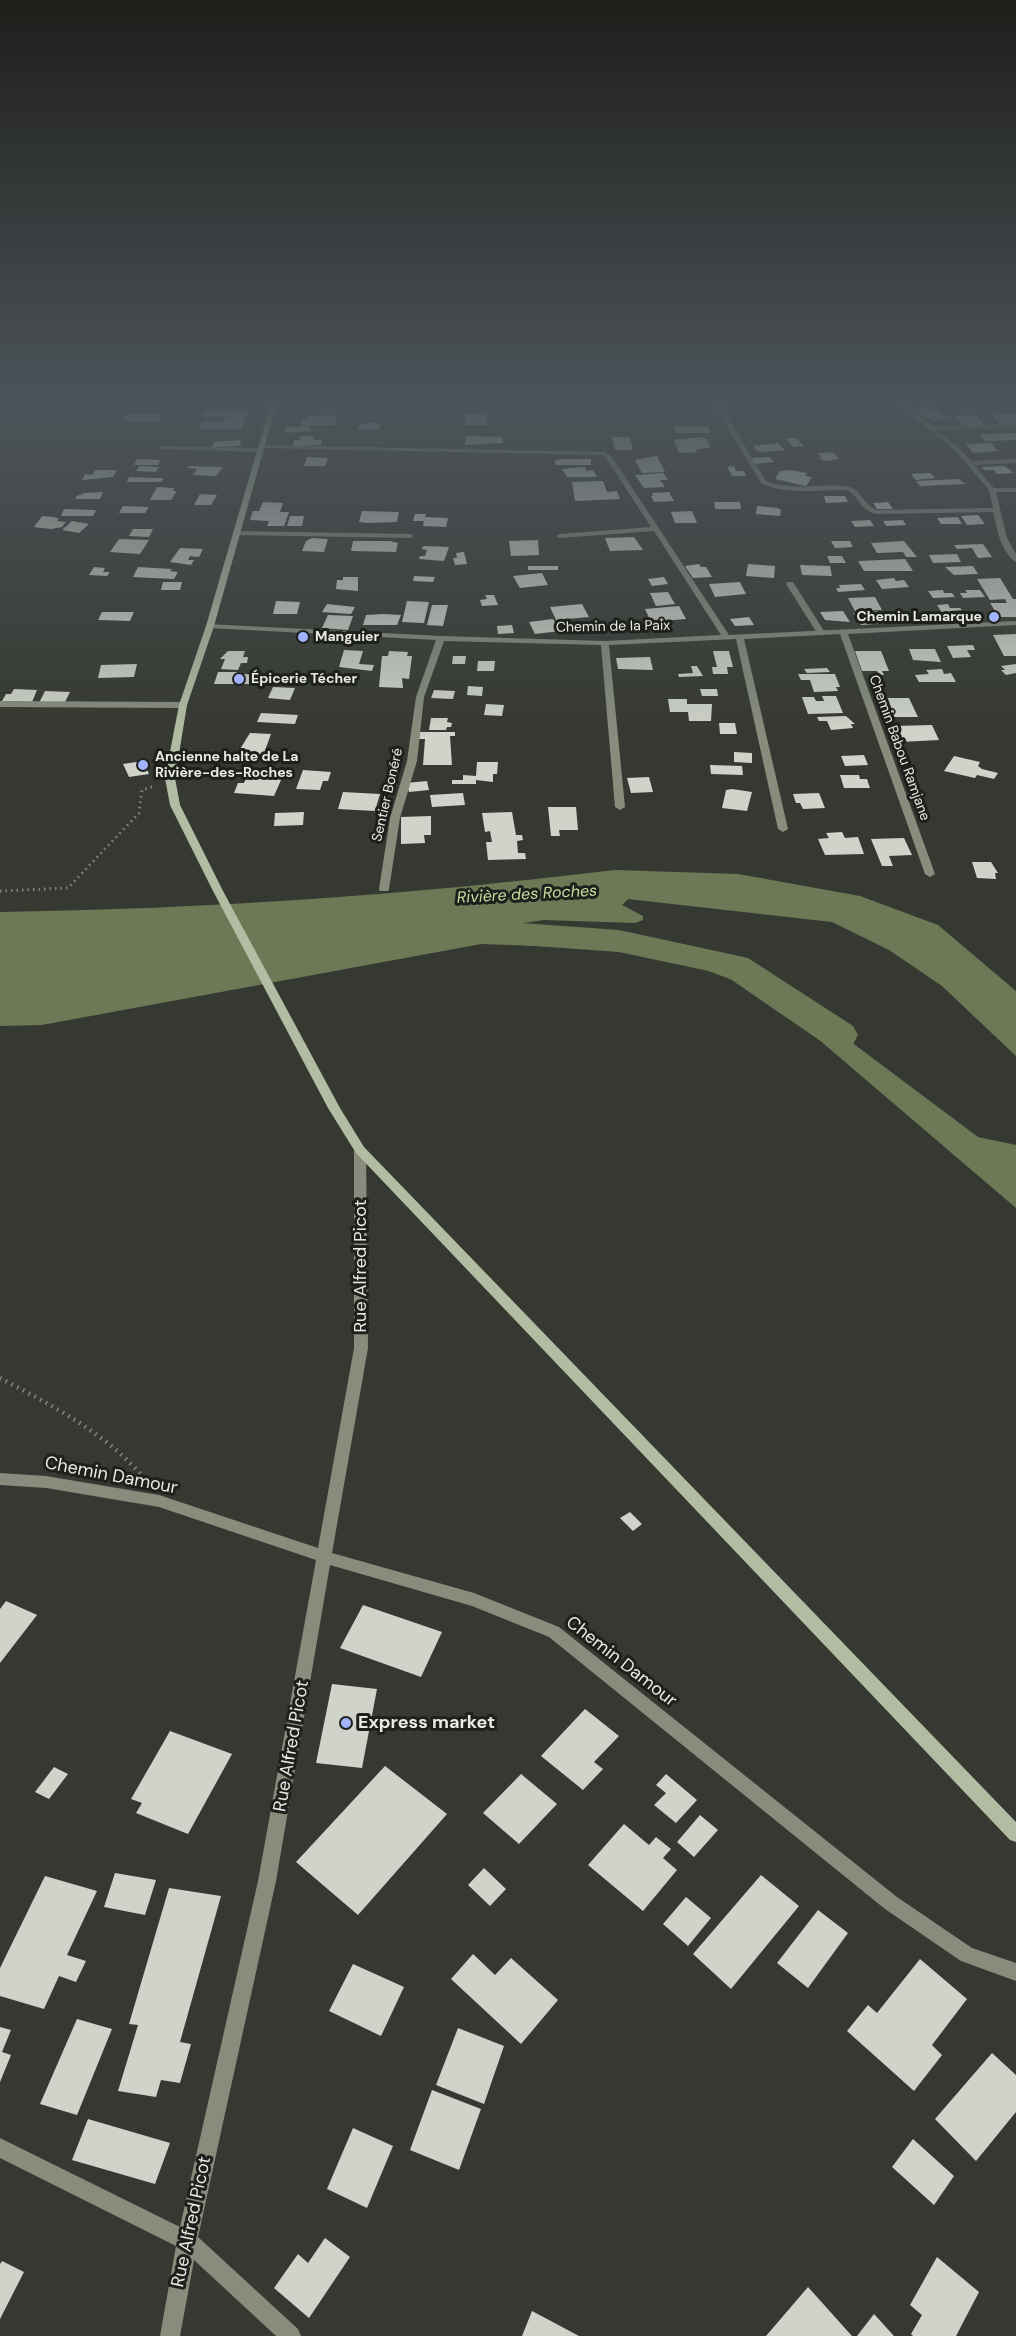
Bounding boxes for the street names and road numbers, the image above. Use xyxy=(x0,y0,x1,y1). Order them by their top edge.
street label: Chemin de la Paix xyxy=(556,618,670,636)
street label: Chemin Babou Ramjane xyxy=(865,673,933,823)
street label: Sentier Bonéré xyxy=(369,747,407,843)
street label: Rue Alfred Picot xyxy=(350,1199,372,1333)
street label: Chemin Damour xyxy=(43,1453,179,1499)
street label: Chemin Damour xyxy=(561,1612,681,1712)
street label: Rue Alfred Picot xyxy=(270,1679,314,1813)
street label: Rue Alfred Picot xyxy=(168,2155,216,2289)

